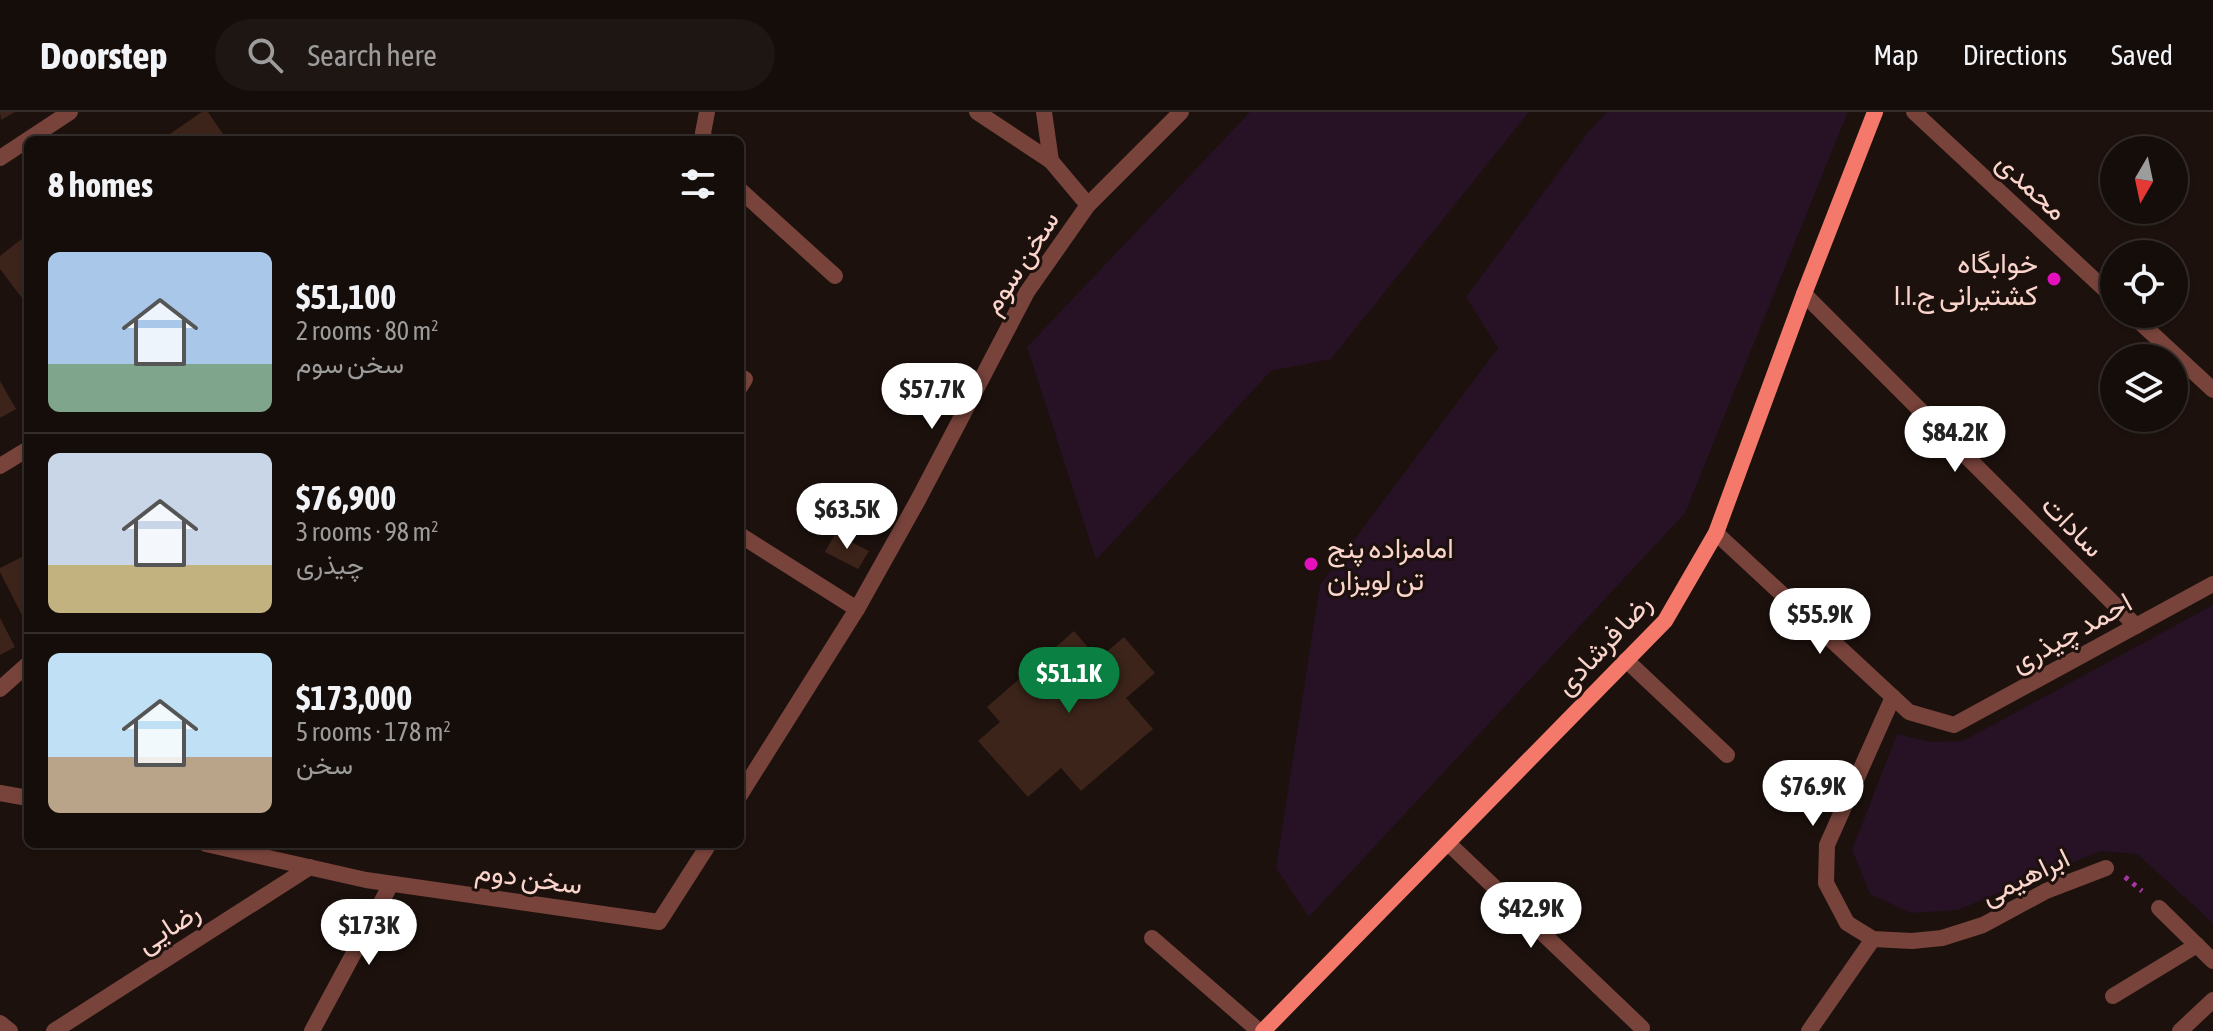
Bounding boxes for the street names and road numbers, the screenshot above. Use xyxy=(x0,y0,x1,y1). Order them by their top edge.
street label: محمدی xyxy=(1989,145,2074,227)
street label: سخن سوم xyxy=(975,204,1068,321)
street label: سادات xyxy=(2036,489,2110,563)
street label: احمد چیذری xyxy=(2005,586,2138,681)
street label: رضا فرشادی xyxy=(1548,587,1659,702)
street label: ابراهیمی xyxy=(1976,841,2075,913)
street label: سخن دوم xyxy=(473,854,585,903)
street label: رضایی xyxy=(130,895,207,961)

